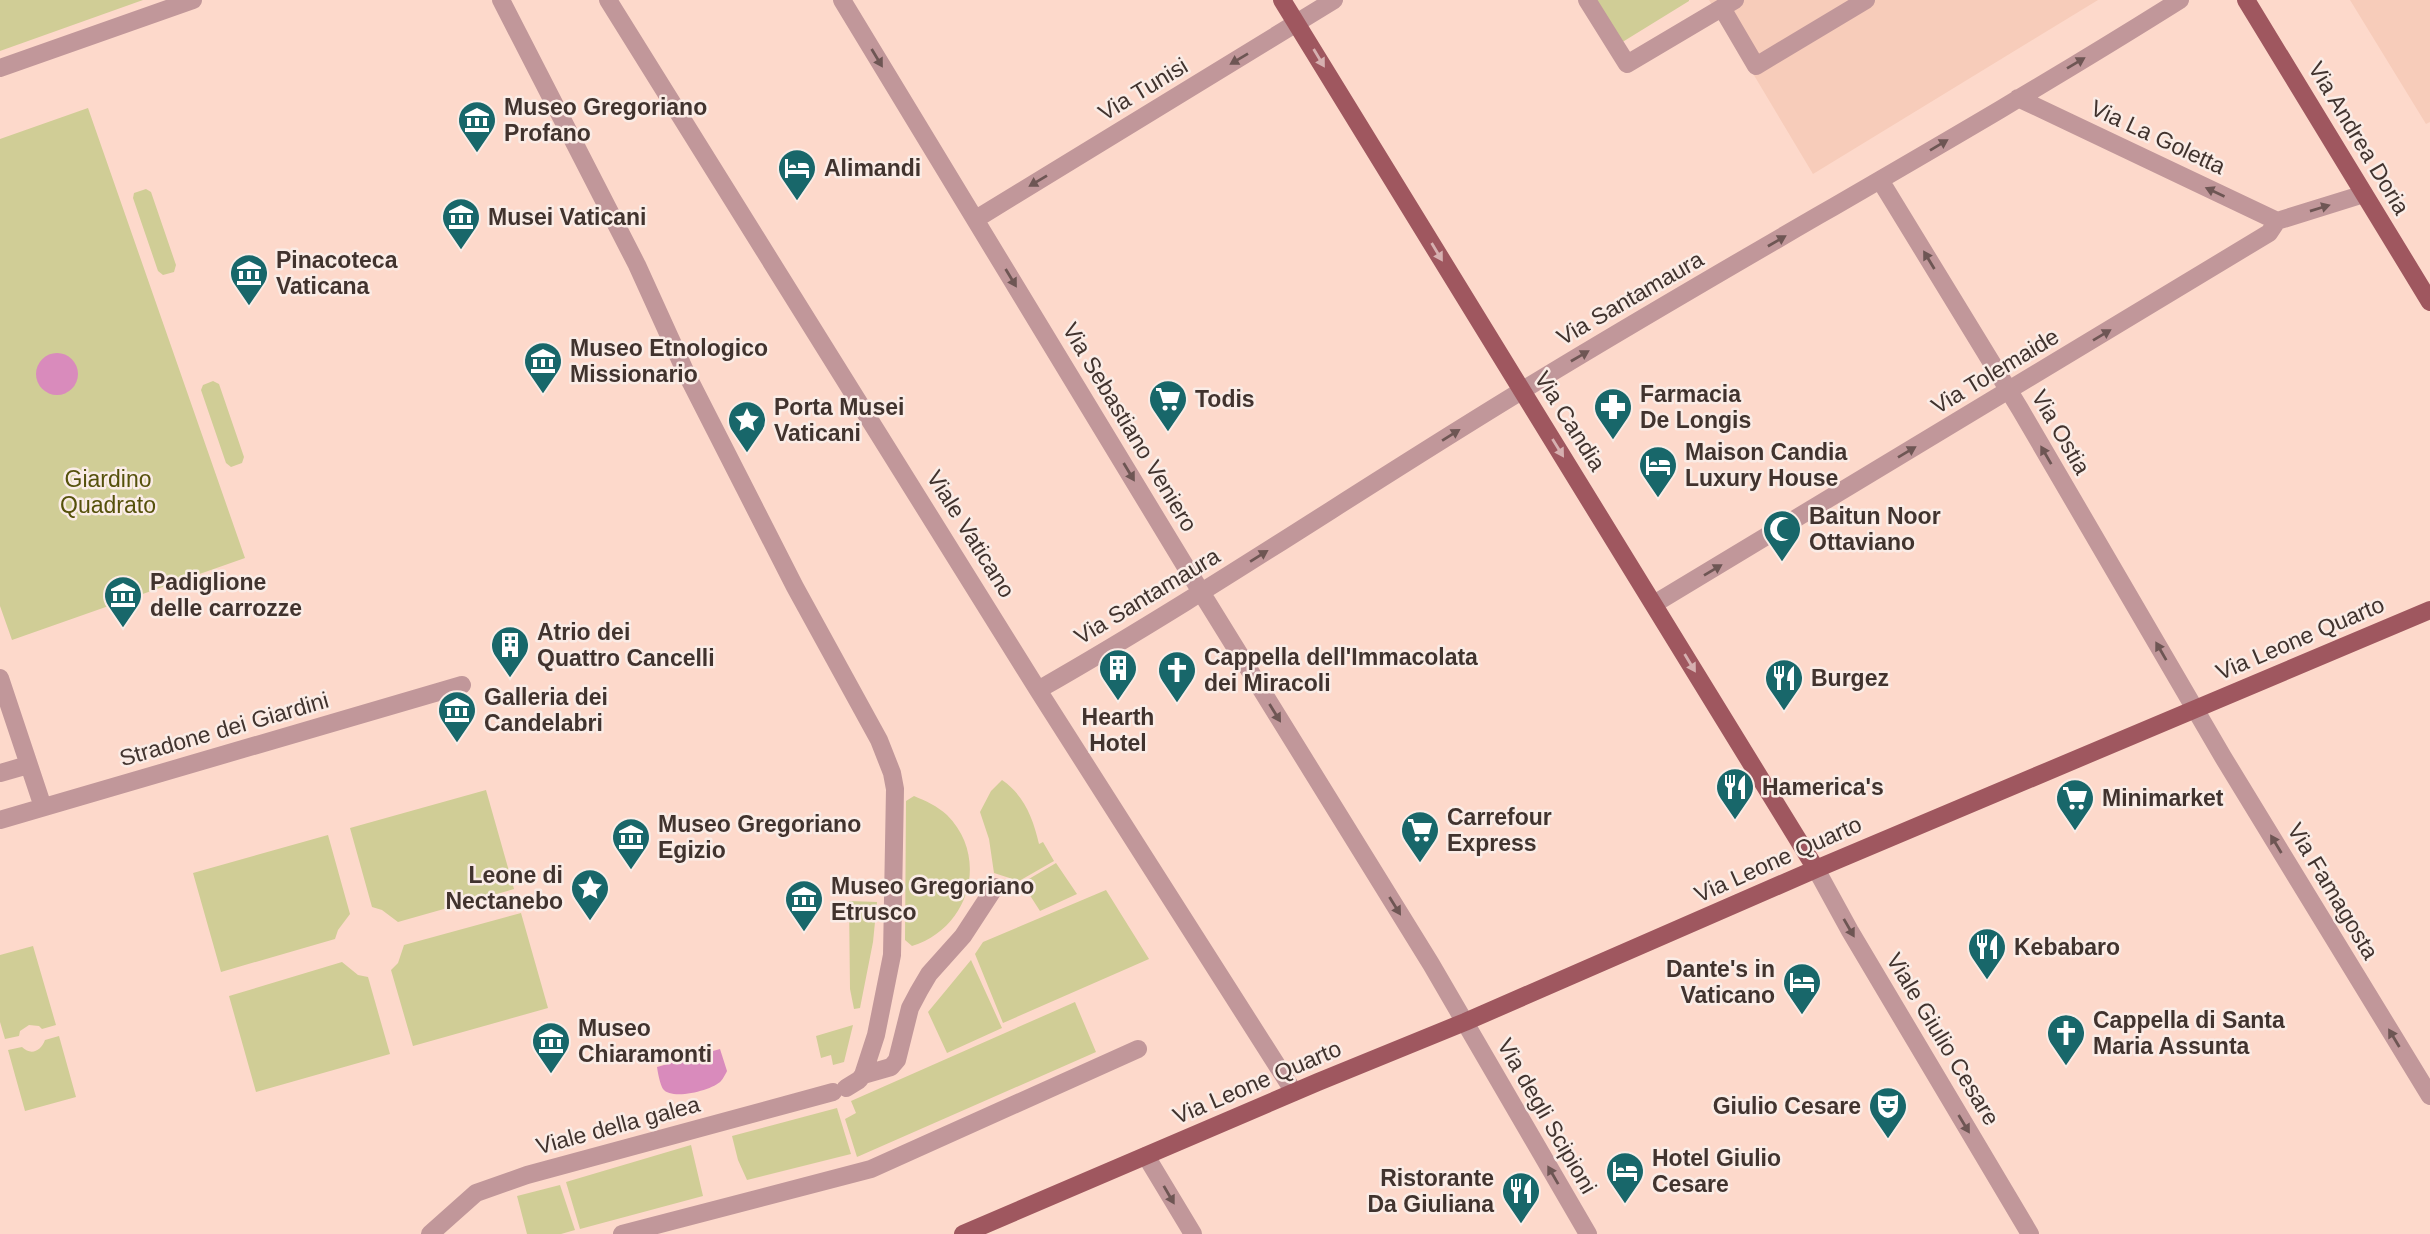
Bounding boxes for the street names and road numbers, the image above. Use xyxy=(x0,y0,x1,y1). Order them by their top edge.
street label: Via Tunisi xyxy=(1094,52,1192,126)
street label: Via Andrea Doria xyxy=(2303,57,2415,219)
street label: Via La Goletta xyxy=(2087,95,2230,180)
street label: Via Santamaura xyxy=(1552,246,1708,350)
street label: Via Sebastiano Veniero xyxy=(1057,318,1203,536)
street label: Via Tolemaide xyxy=(1927,323,2063,419)
street label: Via Candia xyxy=(1529,367,1611,476)
street label: Via Ostia xyxy=(2027,385,2096,479)
street label: Viale Vaticano xyxy=(922,466,1020,602)
street label: Via Santamaura xyxy=(1070,542,1224,650)
street label: Via Leone Quarto xyxy=(2212,591,2388,685)
street label: Stradone dei Giardini xyxy=(117,687,331,771)
street label: Via Leone Quarto xyxy=(1691,811,1865,907)
street label: Via Famagosta xyxy=(2282,818,2384,964)
street label: Viale Giulio Cesare xyxy=(1881,948,2005,1130)
street label: Via degli Scipioni xyxy=(1492,1034,1602,1198)
street label: Via Leone Quarto xyxy=(1169,1035,1345,1129)
street label: Viale della galea xyxy=(533,1091,703,1159)

